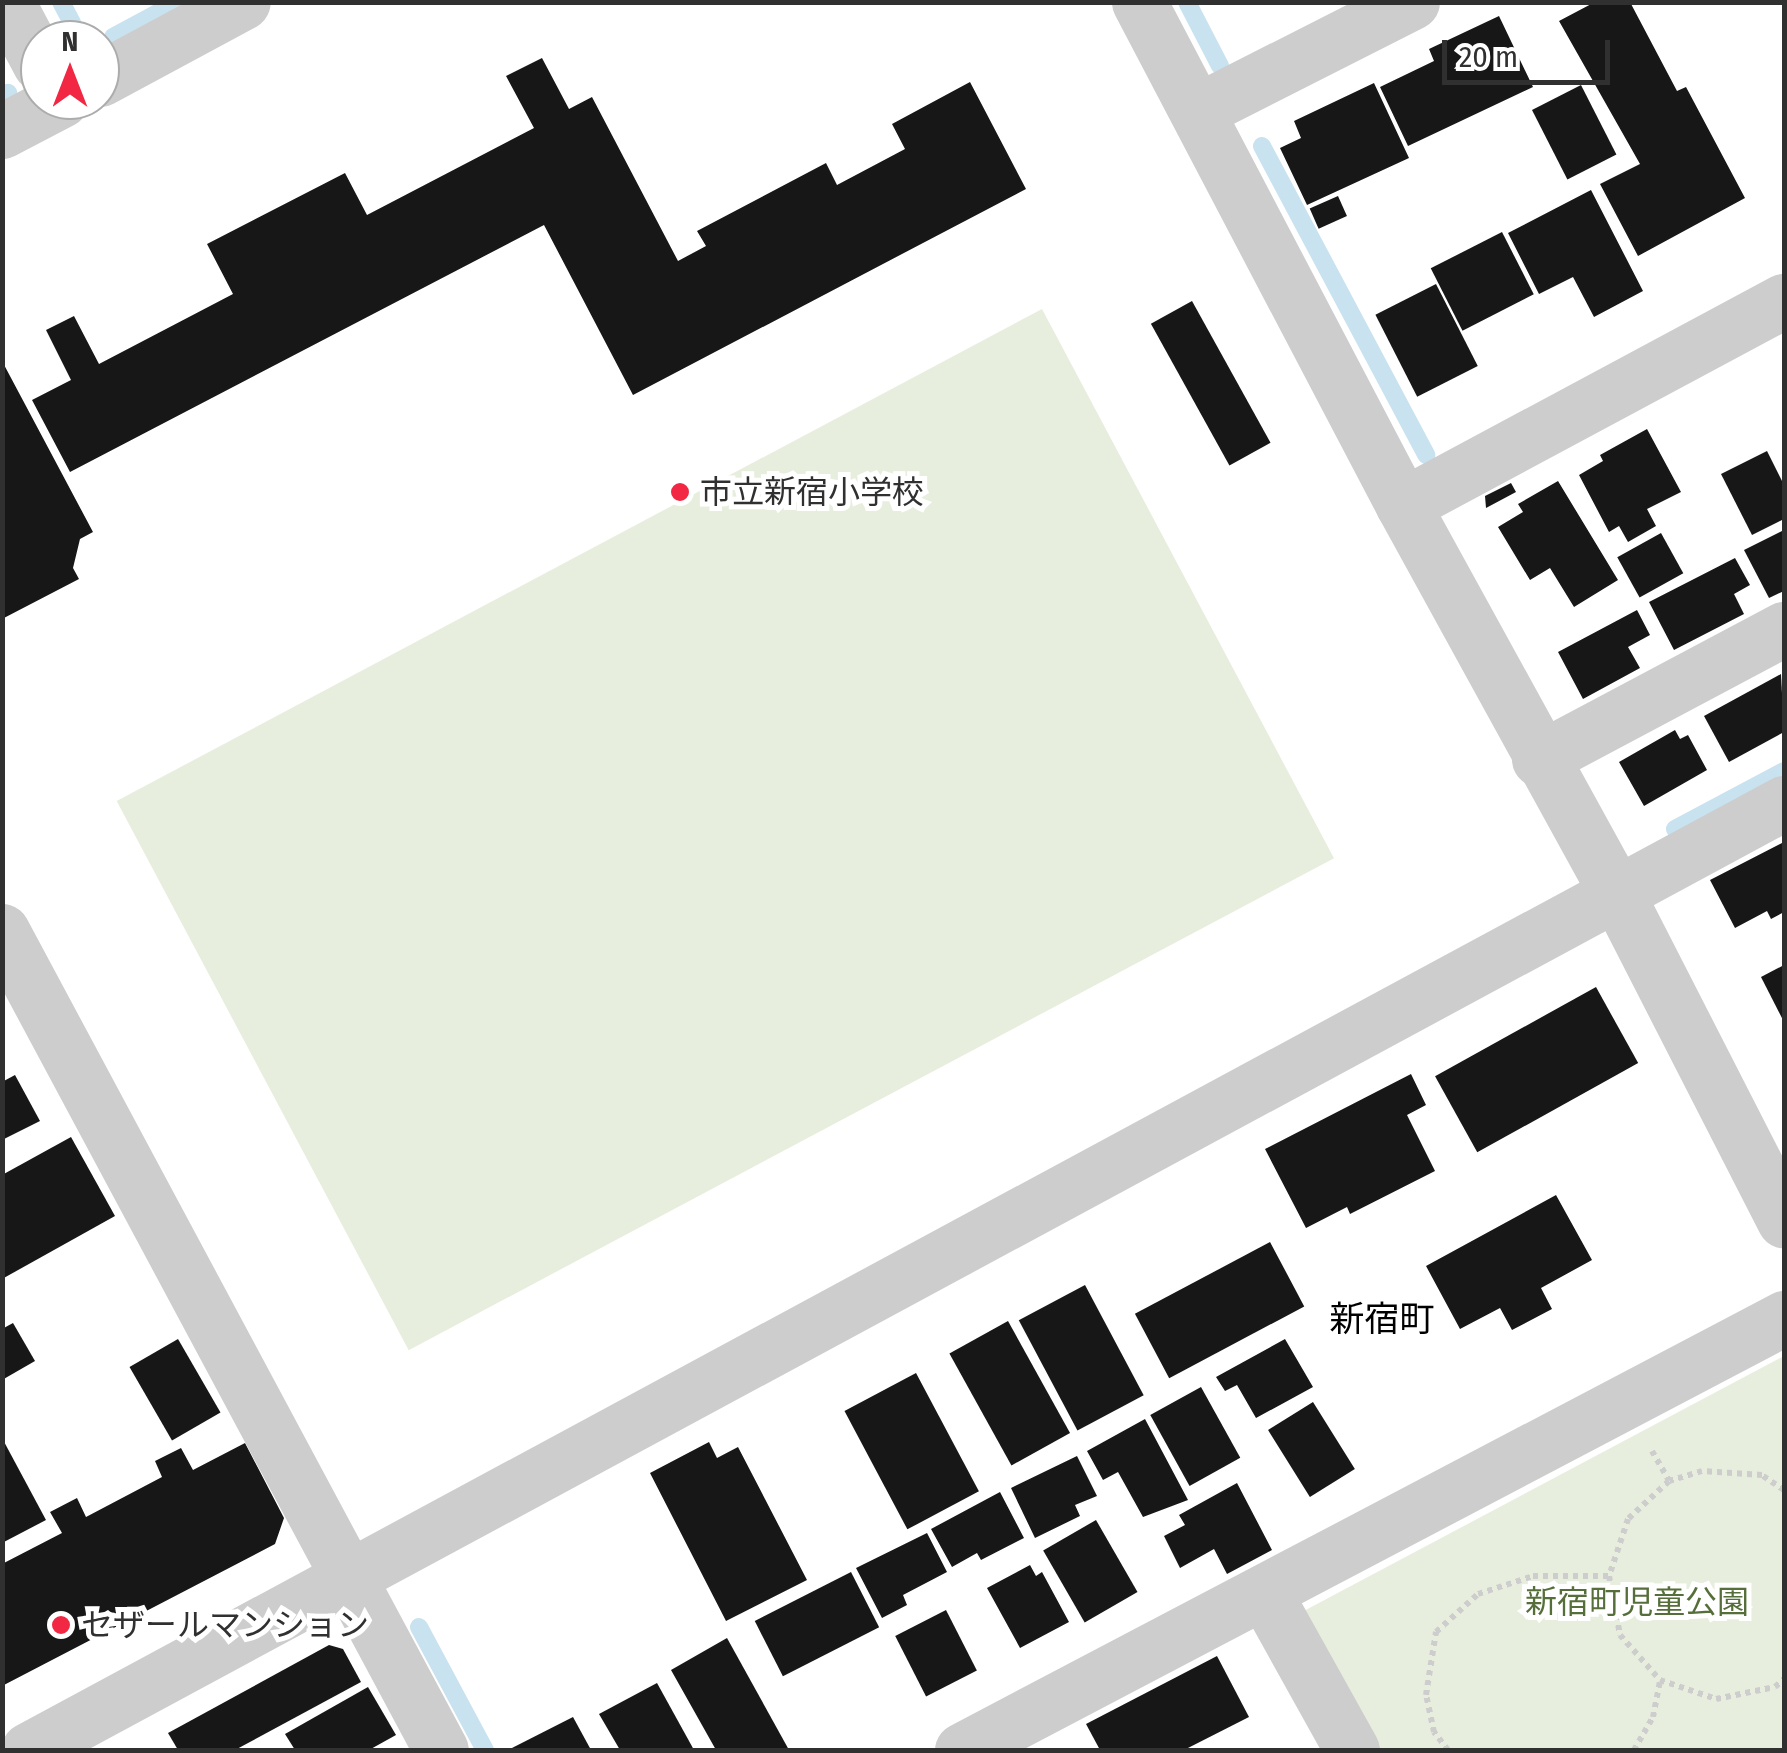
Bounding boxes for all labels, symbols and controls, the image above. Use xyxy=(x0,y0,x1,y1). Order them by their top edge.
north arrow xyxy=(20,20,120,120)
scale bar xyxy=(1447,20,1614,82)
text: N xyxy=(62,25,78,58)
text: 20 m xyxy=(1459,39,1518,75)
place label: 市立新宿小学校 xyxy=(700,473,924,511)
marker: 市立新宿小学校 xyxy=(669,481,691,503)
district label: 新宿町 xyxy=(1330,1298,1434,1340)
park label: 新宿町児童公園 xyxy=(1525,1583,1749,1621)
place label: セザールマンション xyxy=(81,1606,369,1644)
marker: セザールマンション xyxy=(50,1614,72,1636)

